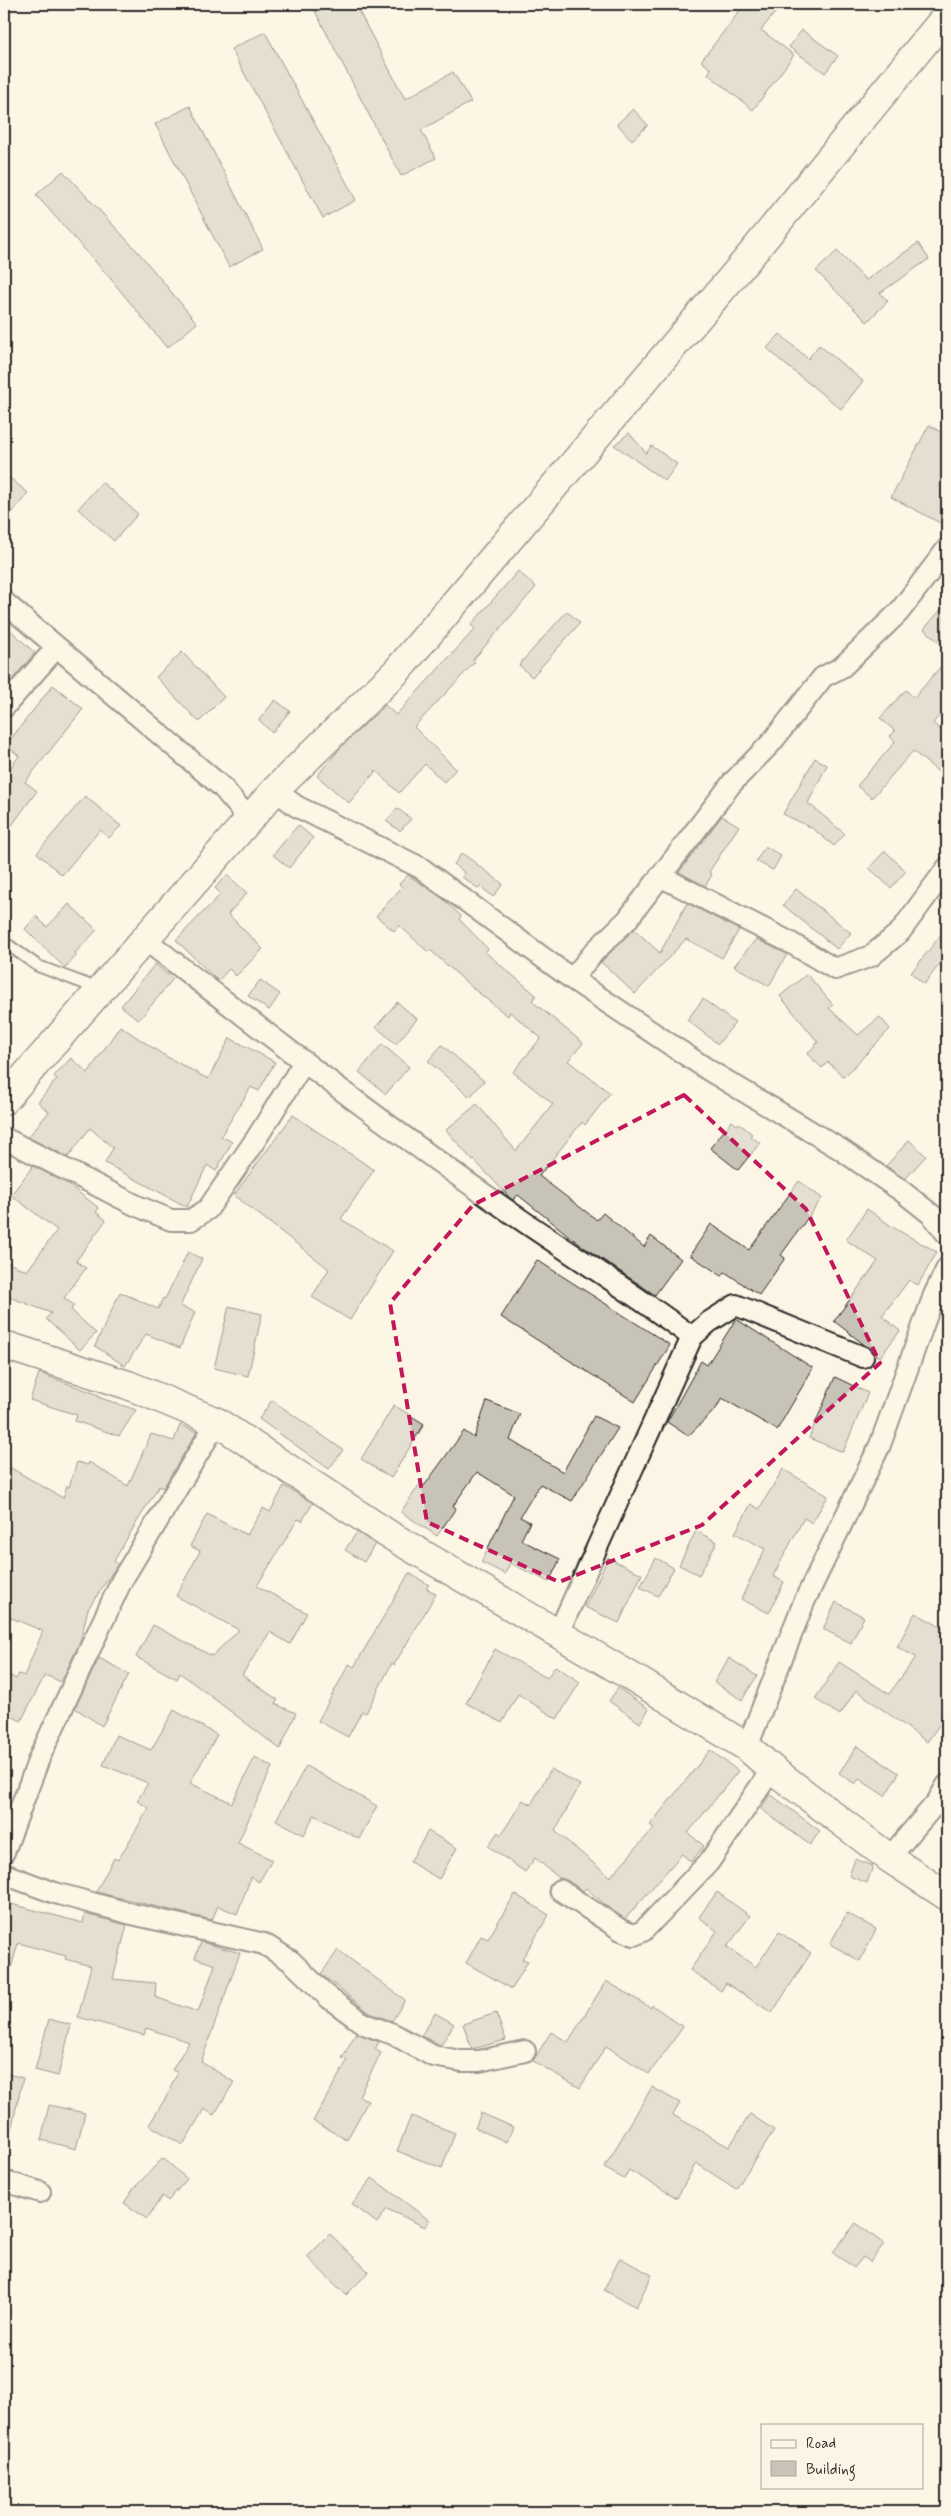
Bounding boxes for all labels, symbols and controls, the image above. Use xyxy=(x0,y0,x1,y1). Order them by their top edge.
legend xyxy=(761,2424,924,2488)
text: Road xyxy=(806,2434,836,2454)
text: Building xyxy=(806,2460,856,2481)

